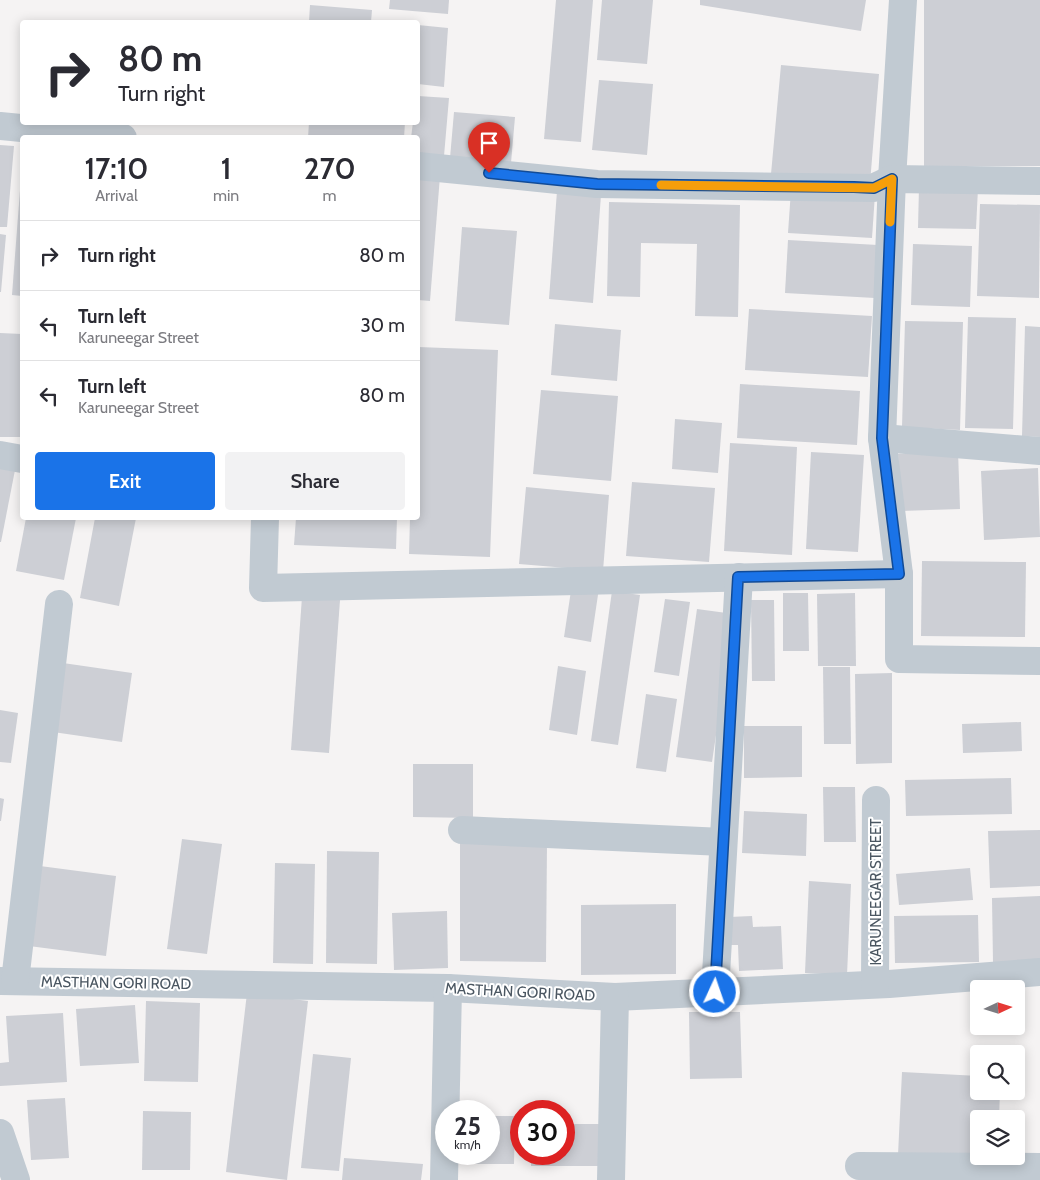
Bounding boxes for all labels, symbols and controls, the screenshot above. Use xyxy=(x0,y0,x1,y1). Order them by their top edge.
text: 80 m xyxy=(118,37,202,80)
icon: right xyxy=(35,40,100,105)
text: Turn right xyxy=(118,80,205,107)
pin xyxy=(468,122,510,173)
icon: arrive xyxy=(475,129,503,157)
text: 17:10 xyxy=(84,150,148,187)
text: 1 xyxy=(221,150,231,187)
text: 270 xyxy=(304,150,356,187)
text: Arrival xyxy=(95,186,138,205)
text: min xyxy=(213,186,239,205)
text: m xyxy=(323,186,337,205)
icon: right xyxy=(35,242,63,270)
text: Turn right xyxy=(78,244,156,267)
text: 80 m xyxy=(359,244,405,267)
text: Turn left xyxy=(78,305,146,328)
icon: left xyxy=(35,312,63,340)
text: 30 m xyxy=(361,314,405,337)
text: Karuneegar Street xyxy=(78,328,199,347)
text: Turn left xyxy=(78,375,146,398)
icon: left xyxy=(35,382,63,410)
text: 80 m xyxy=(359,384,405,407)
text: Karuneegar Street xyxy=(78,398,199,417)
button: Exit xyxy=(35,452,215,510)
button: Share xyxy=(225,452,405,510)
street label: KARUNEEGAR STREET xyxy=(867,819,885,965)
position arrow xyxy=(688,965,740,1017)
street label: MASTHAN GORI ROAD xyxy=(41,973,191,993)
street label: MASTHAN GORI ROAD xyxy=(444,979,596,1005)
north arrow xyxy=(970,980,1025,1035)
map controls xyxy=(970,980,1025,1165)
button: search xyxy=(970,1045,1025,1100)
speed limit sign: 30 xyxy=(510,1100,575,1165)
button: layers xyxy=(970,1110,1025,1165)
text: 25 xyxy=(454,1111,481,1141)
text: km/h xyxy=(454,1137,481,1152)

